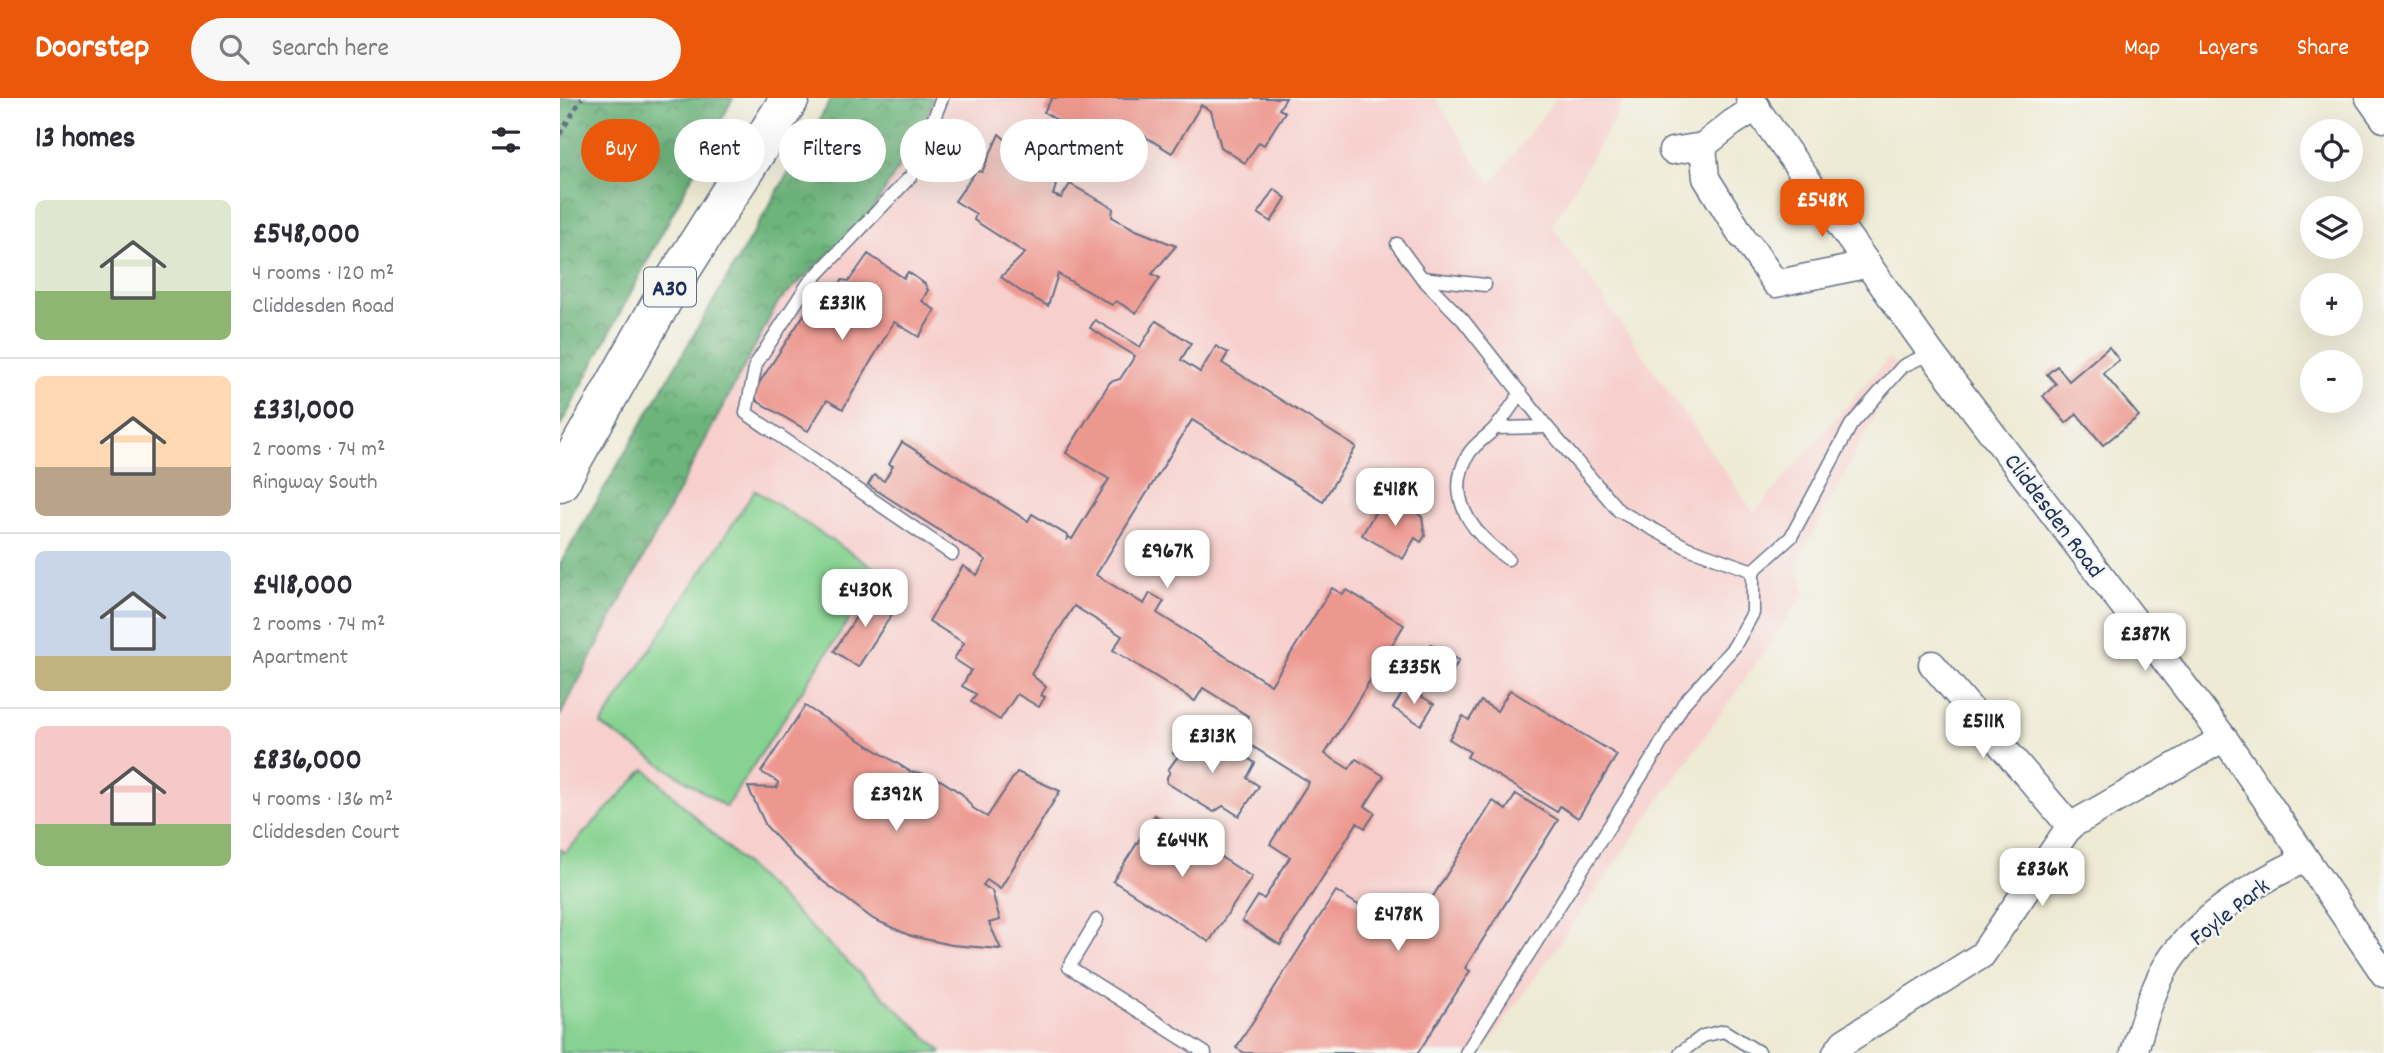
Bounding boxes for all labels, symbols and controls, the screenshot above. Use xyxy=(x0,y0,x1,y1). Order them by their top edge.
search box xyxy=(191,18,681,81)
text: Doorstep xyxy=(35,26,149,73)
icon: search xyxy=(215,30,253,68)
text: Search here xyxy=(271,31,389,68)
text: Map xyxy=(2124,32,2160,66)
text: Layers xyxy=(2198,32,2259,66)
text: Share xyxy=(2297,32,2349,66)
text: 13 homes xyxy=(35,119,135,162)
chip: Buy xyxy=(581,119,660,182)
chip: Rent xyxy=(674,119,765,182)
chip: Filters xyxy=(779,119,886,182)
chip: New xyxy=(900,119,986,182)
chip: Apartment xyxy=(1000,119,1148,182)
map controls xyxy=(2300,119,2363,413)
button: locate xyxy=(2300,119,2363,182)
icon: filters xyxy=(487,121,525,159)
pin: £548K xyxy=(1773,180,1871,239)
text: £548K xyxy=(1796,185,1848,218)
button: layers xyxy=(2300,196,2363,259)
text: £548,000 xyxy=(252,215,360,258)
icon: home xyxy=(91,228,175,312)
text: 4 rooms · 120 m² xyxy=(252,258,394,291)
road number: A30 xyxy=(644,268,696,306)
button: + xyxy=(2300,273,2363,336)
pin: £331K xyxy=(793,282,891,342)
text: £331K xyxy=(818,288,866,321)
text: Cliddesden Road xyxy=(252,291,394,324)
button: − xyxy=(2300,350,2363,413)
text: £331,000 xyxy=(252,391,355,434)
icon: home xyxy=(91,404,175,488)
text: 2 rooms · 74 m² xyxy=(252,434,385,467)
street label: Cliddesden Road xyxy=(1994,447,2111,586)
text: Ringway South xyxy=(252,467,378,500)
pin: £418K xyxy=(1346,468,1444,528)
text: £418K xyxy=(1372,474,1418,507)
pin: £967K xyxy=(1118,531,1216,590)
text: £967K xyxy=(1141,536,1193,569)
text: £418,000 xyxy=(252,566,353,609)
pin: £430K xyxy=(816,570,914,629)
text: £430K xyxy=(838,575,892,608)
icon: home xyxy=(91,579,175,663)
text: 2 rooms · 74 m² xyxy=(252,609,385,642)
pin: £387K xyxy=(2096,614,2194,673)
text: £387K xyxy=(2120,619,2170,652)
text: Apartment xyxy=(252,642,348,675)
pin: £335K xyxy=(1365,646,1463,706)
text: £335K xyxy=(1387,652,1441,685)
pin: £511K xyxy=(1934,700,2032,760)
text: £511K xyxy=(1962,706,2004,739)
pin: £313K xyxy=(1163,716,1261,775)
text: £313K xyxy=(1188,721,1236,754)
text: £836,000 xyxy=(252,741,362,784)
icon: home xyxy=(91,754,175,838)
pin: £392K xyxy=(847,774,945,833)
text: £392K xyxy=(870,779,922,812)
text: 4 rooms · 136 m² xyxy=(252,784,393,817)
text: Cliddesden Court xyxy=(252,817,400,850)
pin: £644K xyxy=(1133,820,1231,879)
text: £644K xyxy=(1156,825,1208,858)
pin: £836K xyxy=(1993,848,2091,908)
text: £836K xyxy=(2016,854,2068,887)
street label: Foyle Park xyxy=(2183,871,2278,956)
pin: £478K xyxy=(1349,894,1447,953)
text: £478K xyxy=(1373,899,1423,932)

